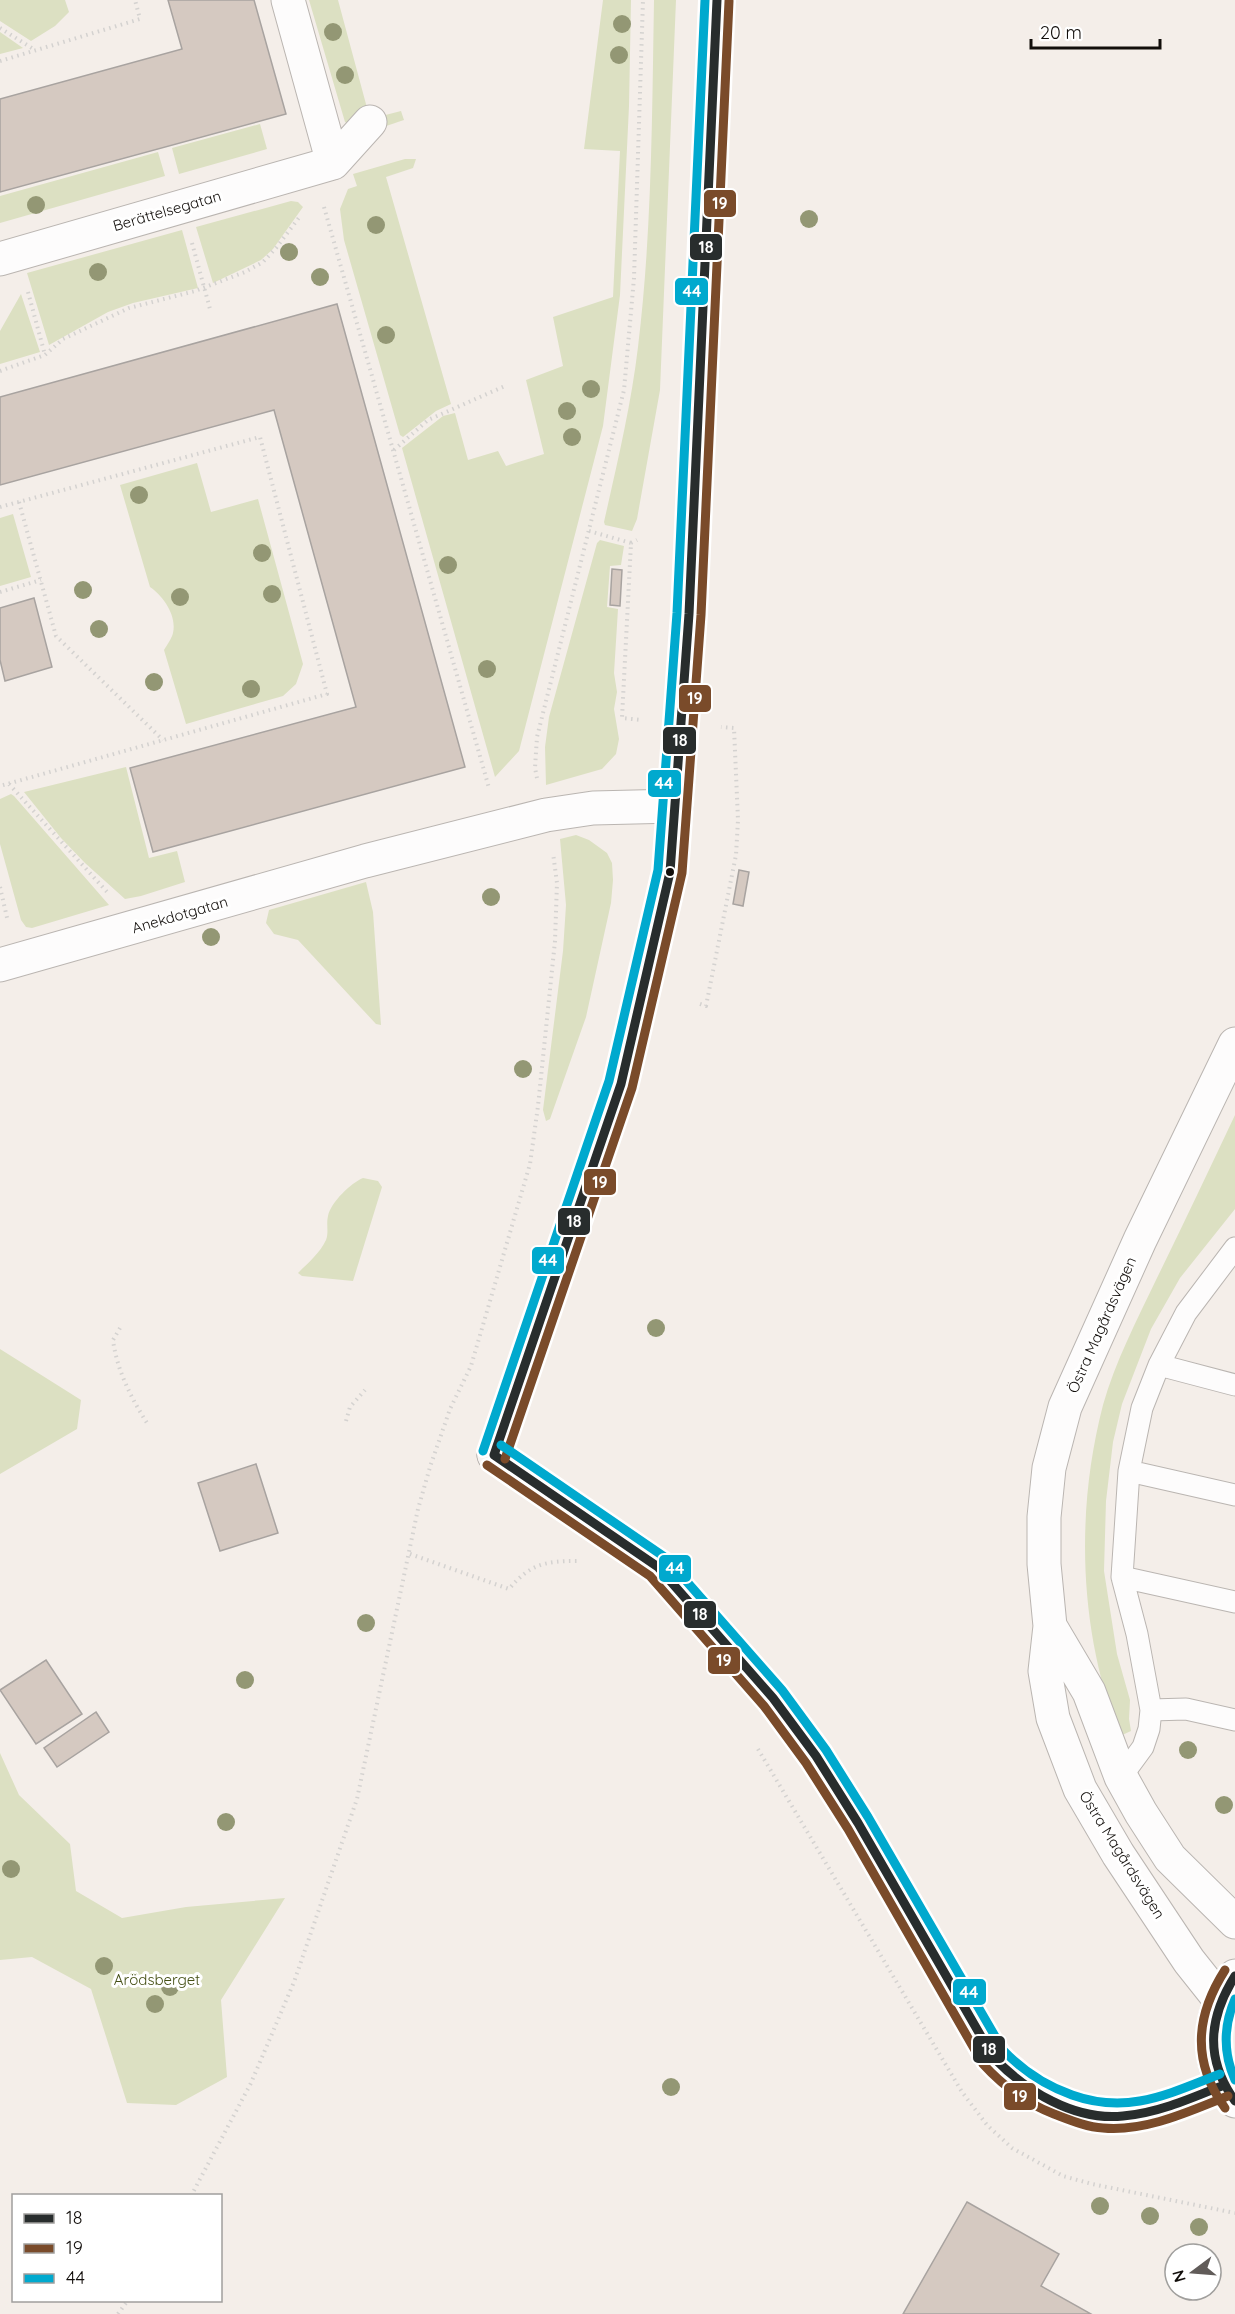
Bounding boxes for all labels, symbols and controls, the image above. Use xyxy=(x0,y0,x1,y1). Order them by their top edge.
scale bar xyxy=(1031,12,1160,50)
text: 20 m xyxy=(1040,21,1082,44)
street label: Berättelsegatan xyxy=(111,186,223,235)
line badge: 19 xyxy=(703,189,737,218)
text: 19 xyxy=(712,193,728,213)
line badge: 18 xyxy=(689,233,723,261)
text: 18 xyxy=(699,237,714,257)
line badge: 44 xyxy=(674,277,709,306)
text: 44 xyxy=(683,281,702,301)
line badge: 19 xyxy=(678,684,712,713)
text: 19 xyxy=(687,688,703,708)
line badge: 18 xyxy=(662,726,697,755)
text: 18 xyxy=(673,730,688,750)
line badge: 44 xyxy=(647,769,682,798)
text: 44 xyxy=(655,773,674,793)
unlabelled marker xyxy=(664,866,676,878)
street label: Anekdotgatan xyxy=(130,892,230,937)
line badge: 19 xyxy=(583,1168,617,1196)
text: 19 xyxy=(592,1172,608,1192)
line badge: 18 xyxy=(557,1207,591,1236)
text: 18 xyxy=(567,1211,582,1231)
line badge: 44 xyxy=(531,1246,565,1275)
text: 44 xyxy=(539,1250,558,1270)
street label: Östra Magårdsvägen xyxy=(1063,1254,1140,1396)
line badge: 44 xyxy=(658,1554,692,1583)
text: 44 xyxy=(666,1558,685,1578)
line badge: 18 xyxy=(683,1600,717,1629)
text: 18 xyxy=(693,1604,708,1624)
line badge: 19 xyxy=(707,1646,741,1675)
text: 19 xyxy=(716,1650,732,1670)
street label: Östra Magårdsvägen xyxy=(1075,1787,1169,1922)
park label: Arödsberget xyxy=(114,1970,200,1989)
line badge: 44 xyxy=(952,1978,987,2006)
text: 44 xyxy=(960,1982,979,2002)
line badge: 18 xyxy=(972,2035,1006,2064)
text: 18 xyxy=(982,2039,997,2059)
line badge: 19 xyxy=(1003,2082,1037,2111)
text: 19 xyxy=(1012,2086,1028,2106)
legend xyxy=(12,2194,222,2302)
text: 18 xyxy=(66,2206,82,2229)
text: 19 xyxy=(66,2236,83,2259)
north arrow xyxy=(1163,2242,1223,2302)
text: 44 xyxy=(66,2266,85,2289)
text: N xyxy=(1167,2268,1190,2285)

